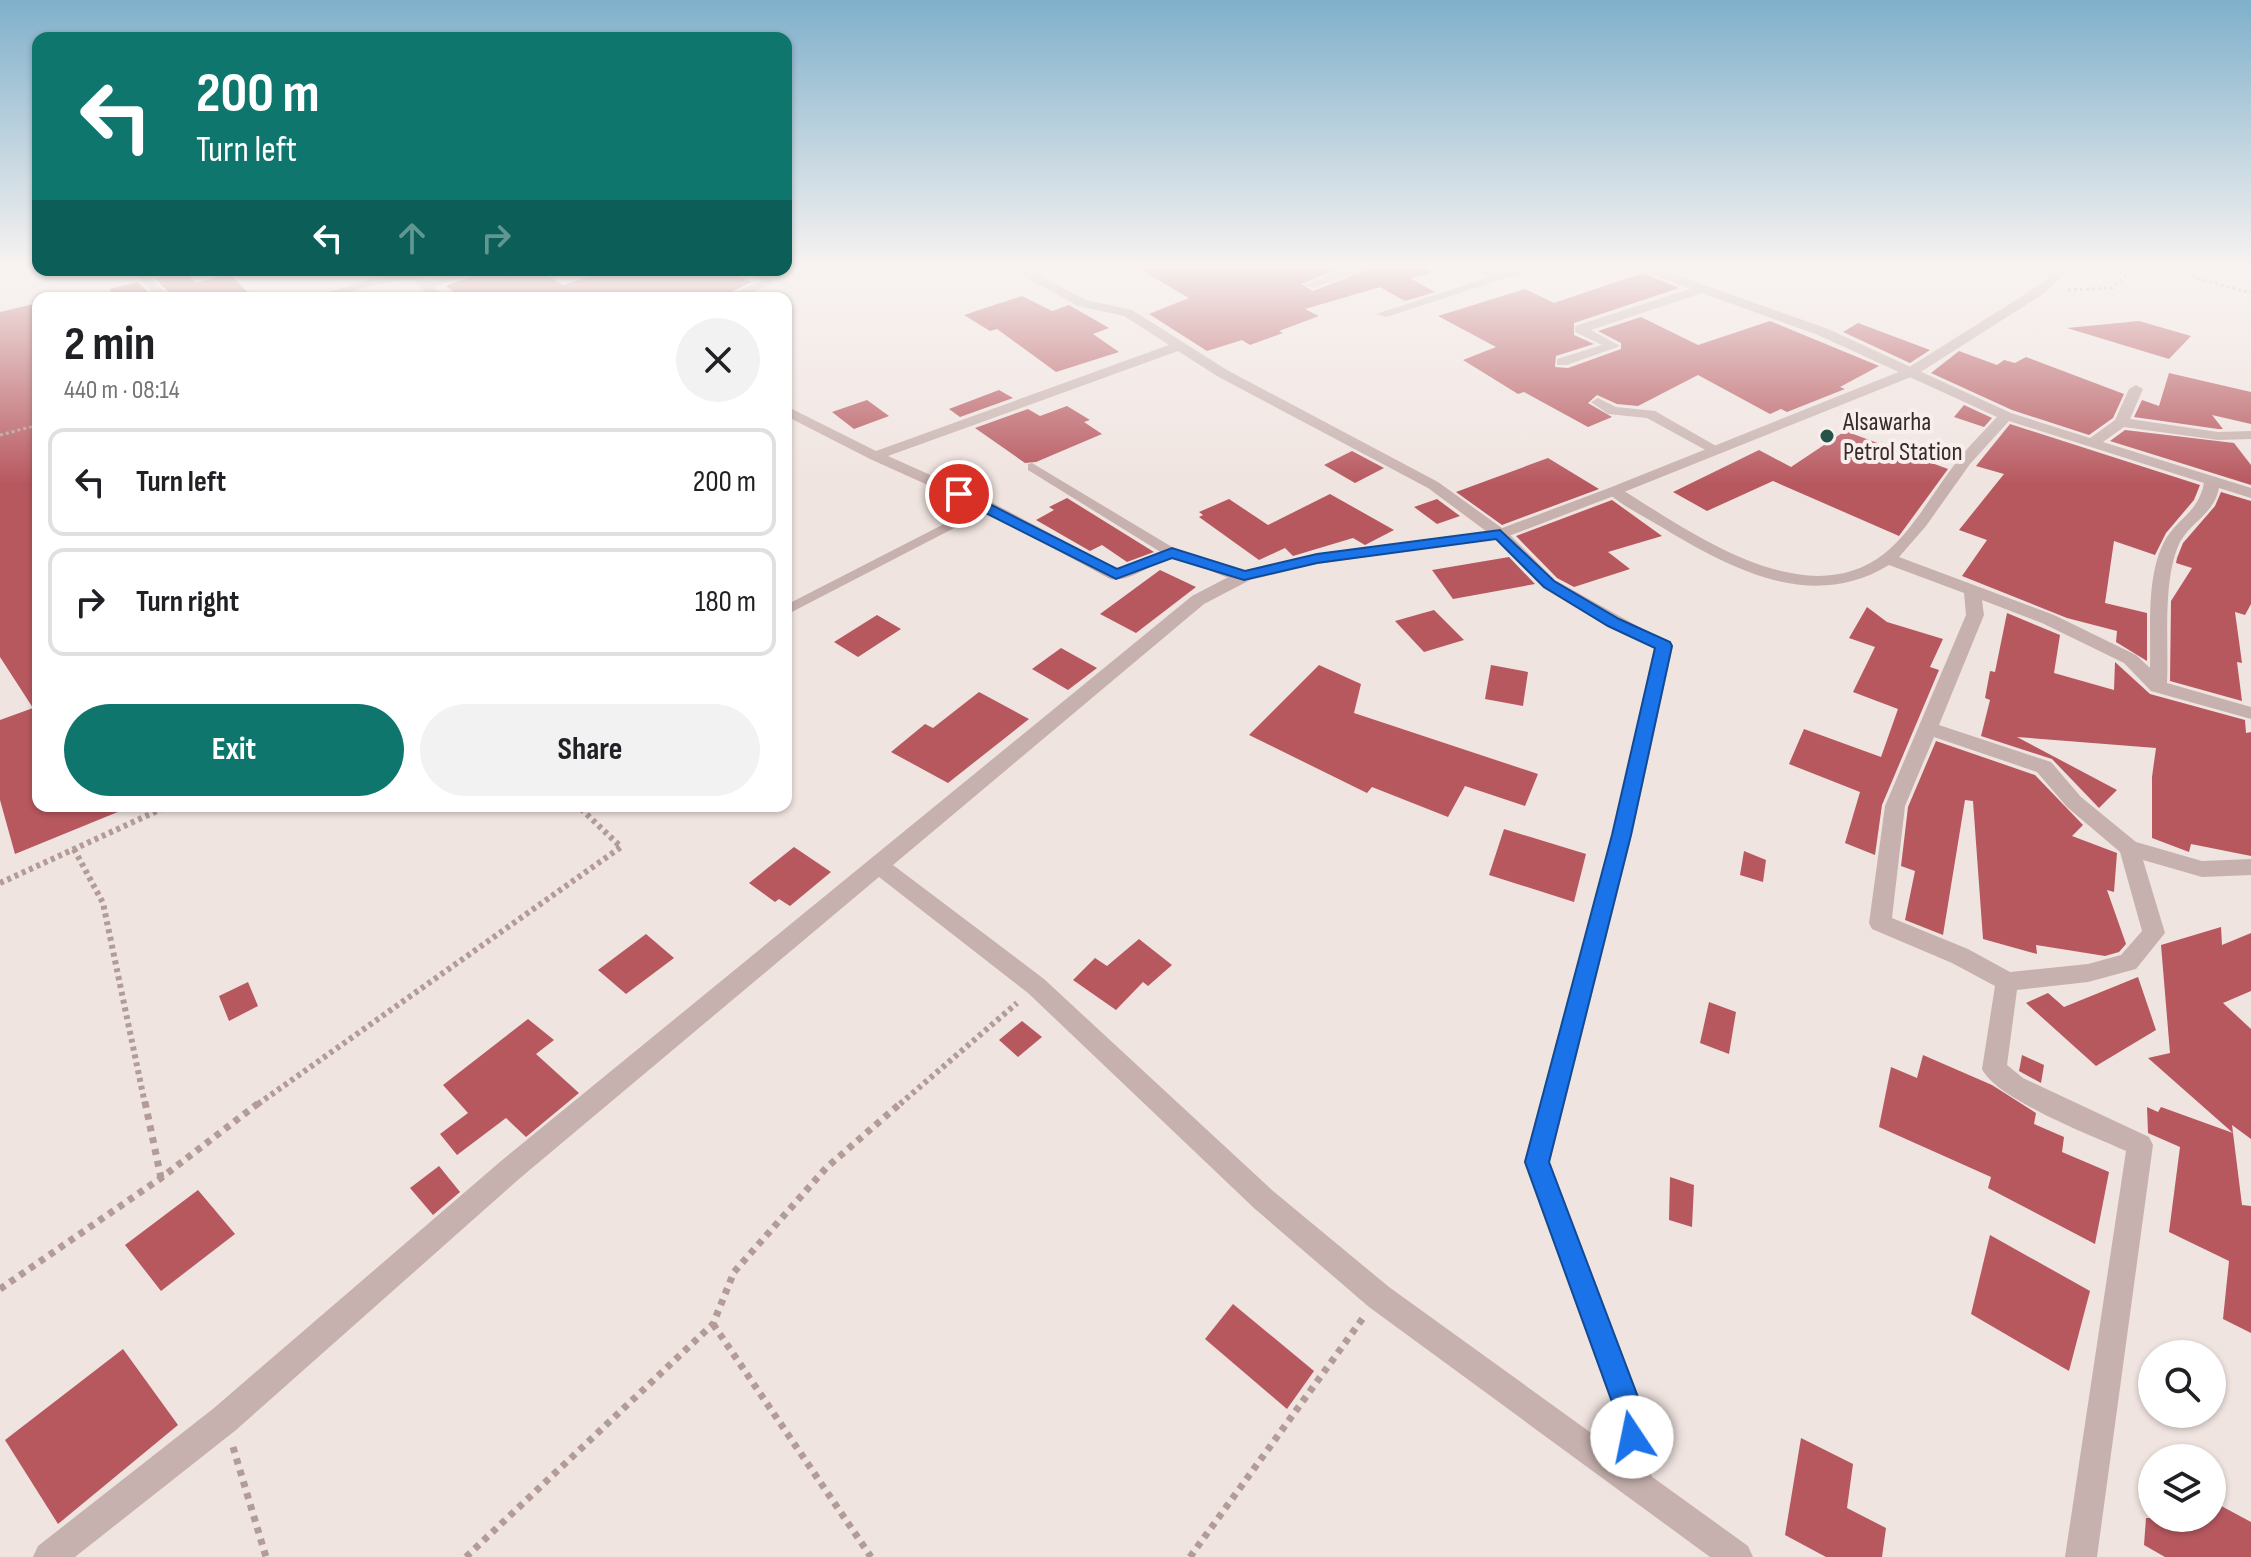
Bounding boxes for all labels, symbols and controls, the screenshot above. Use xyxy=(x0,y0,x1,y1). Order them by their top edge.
text: 200 m xyxy=(196,61,320,128)
icon: left xyxy=(64,64,168,168)
text: Turn left xyxy=(196,129,297,172)
icon: left xyxy=(306,216,350,260)
icon: ahead xyxy=(390,216,434,260)
icon: right xyxy=(474,216,518,260)
text: 2 min xyxy=(64,316,155,373)
button: close xyxy=(676,318,760,402)
text: 440 m · 08:14 xyxy=(64,375,180,406)
place label: Alsawarha Petrol Station xyxy=(1842,407,1963,468)
marker: Alsawarha Petrol Station xyxy=(1818,427,1836,445)
icon: left xyxy=(68,460,112,504)
pin xyxy=(925,460,993,528)
text: Turn left xyxy=(136,464,226,500)
text: 200 m xyxy=(693,464,756,500)
icon: arrive xyxy=(937,472,981,516)
icon: right xyxy=(68,580,112,624)
text: Turn right xyxy=(136,584,239,620)
text: 180 m xyxy=(695,584,756,620)
button: Exit xyxy=(64,704,404,796)
button: Share xyxy=(420,704,760,796)
map controls xyxy=(2138,1340,2226,1532)
button: search xyxy=(2138,1340,2226,1428)
position arrow xyxy=(1590,1395,1674,1479)
button: layers xyxy=(2138,1444,2226,1532)

